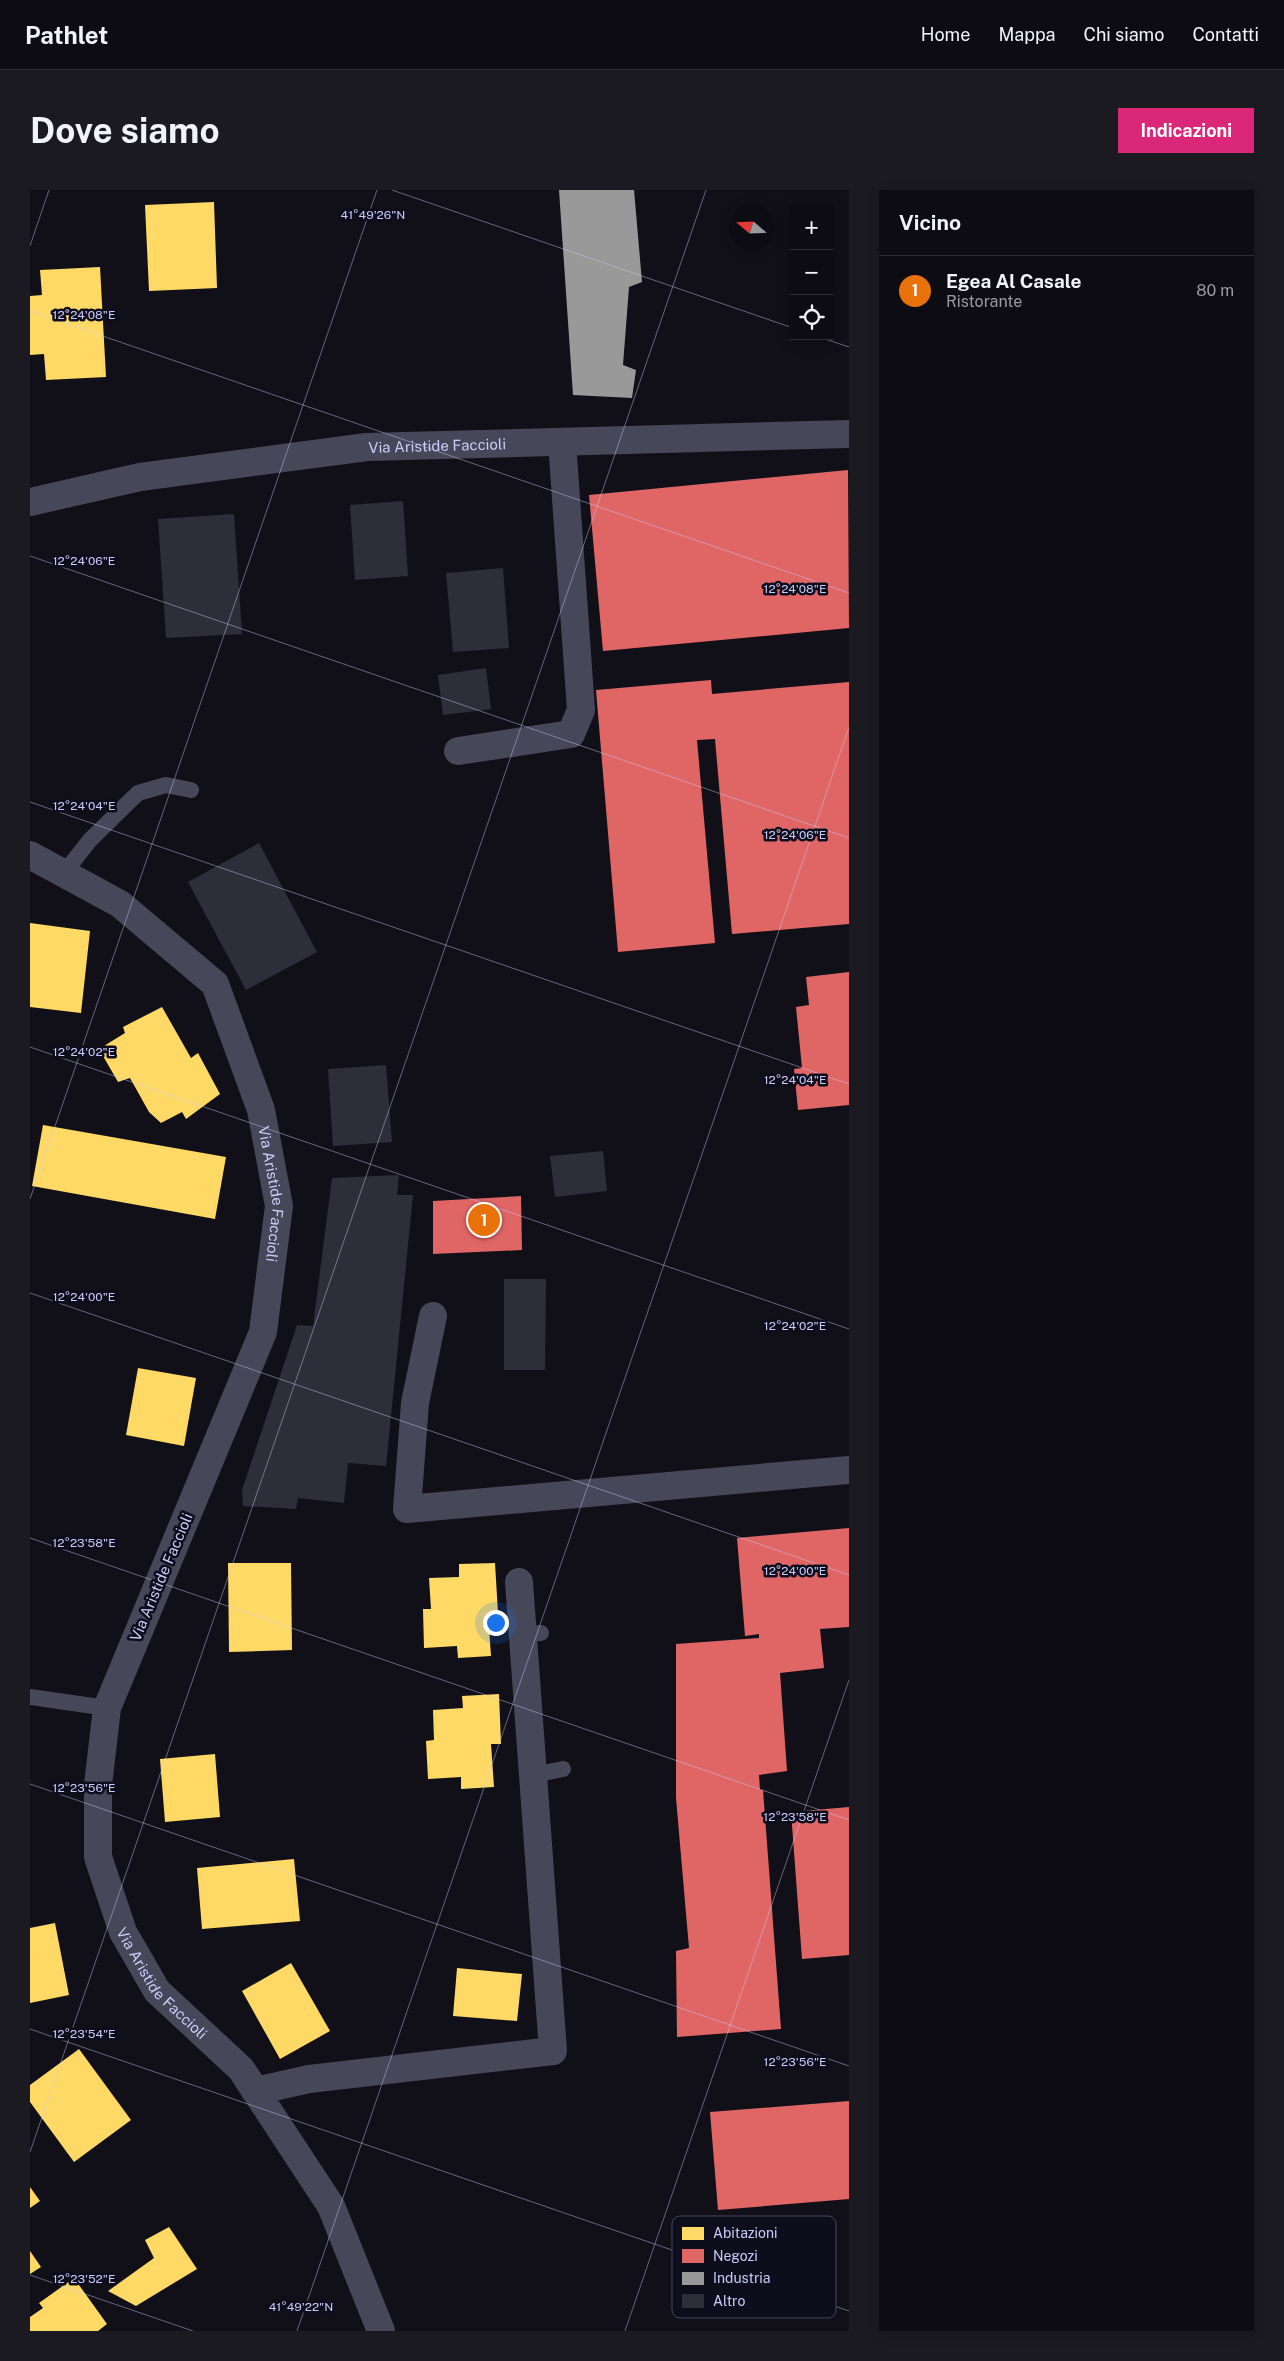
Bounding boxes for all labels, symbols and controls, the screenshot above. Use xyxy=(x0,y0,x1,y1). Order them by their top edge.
text: Pathlet xyxy=(25,21,108,49)
text: Home xyxy=(921,24,970,45)
text: Mappa xyxy=(998,24,1056,45)
text: Chi siamo xyxy=(1084,24,1164,45)
text: Contatti xyxy=(1192,24,1259,45)
button: Indicazioni xyxy=(1118,108,1254,153)
text: Dove siamo xyxy=(30,110,220,151)
north arrow xyxy=(729,205,774,250)
map controls xyxy=(789,205,834,340)
button: + xyxy=(789,205,834,250)
text: 41°49'26"N xyxy=(341,208,405,222)
text: Vicino xyxy=(899,210,961,235)
button: − xyxy=(789,250,834,295)
text: Egea Al Casale xyxy=(946,270,1081,292)
text: 1 xyxy=(912,281,918,300)
text: 80 m xyxy=(1196,281,1234,300)
text: Ristorante xyxy=(946,292,1022,311)
button: locate xyxy=(789,295,834,340)
text: 12°24'08"E xyxy=(53,308,115,322)
street label: Via Aristide Faccioli xyxy=(368,435,506,455)
text: 12°24'06"E xyxy=(53,554,115,568)
text: 12°24'08"E xyxy=(764,582,826,596)
text: 12°24'04"E xyxy=(53,799,115,813)
text: 12°24'06"E xyxy=(764,828,826,842)
text: 12°24'02"E xyxy=(53,1045,115,1059)
text: 12°24'04"E xyxy=(764,1073,826,1087)
street label: Via Aristide Faccioli xyxy=(256,1125,288,1263)
pin: 1 xyxy=(468,1201,500,1239)
text: 12°24'00"E xyxy=(53,1290,115,1304)
text: 12°24'02"E xyxy=(764,1319,826,1333)
street label: Via Aristide Faccioli xyxy=(126,1510,196,1644)
text: 12°23'58"E xyxy=(52,1536,116,1550)
text: 12°24'00"E xyxy=(764,1564,826,1578)
your location xyxy=(483,1610,509,1636)
text: 12°23'56"E xyxy=(53,1781,116,1795)
text: 12°23'58"E xyxy=(763,1810,827,1824)
street label: Via Aristide Faccioli xyxy=(114,1924,211,2042)
text: 12°23'54"E xyxy=(52,2027,116,2041)
text: 12°23'56"E xyxy=(764,2055,827,2069)
legend xyxy=(672,2216,836,2318)
text: Abitazioni xyxy=(713,2225,778,2241)
text: Negozi xyxy=(713,2248,758,2264)
text: Industria xyxy=(713,2270,771,2286)
text: 12°23'52"E xyxy=(53,2272,115,2286)
text: Altro xyxy=(713,2293,745,2309)
text: 41°49'22"N xyxy=(269,2300,333,2314)

